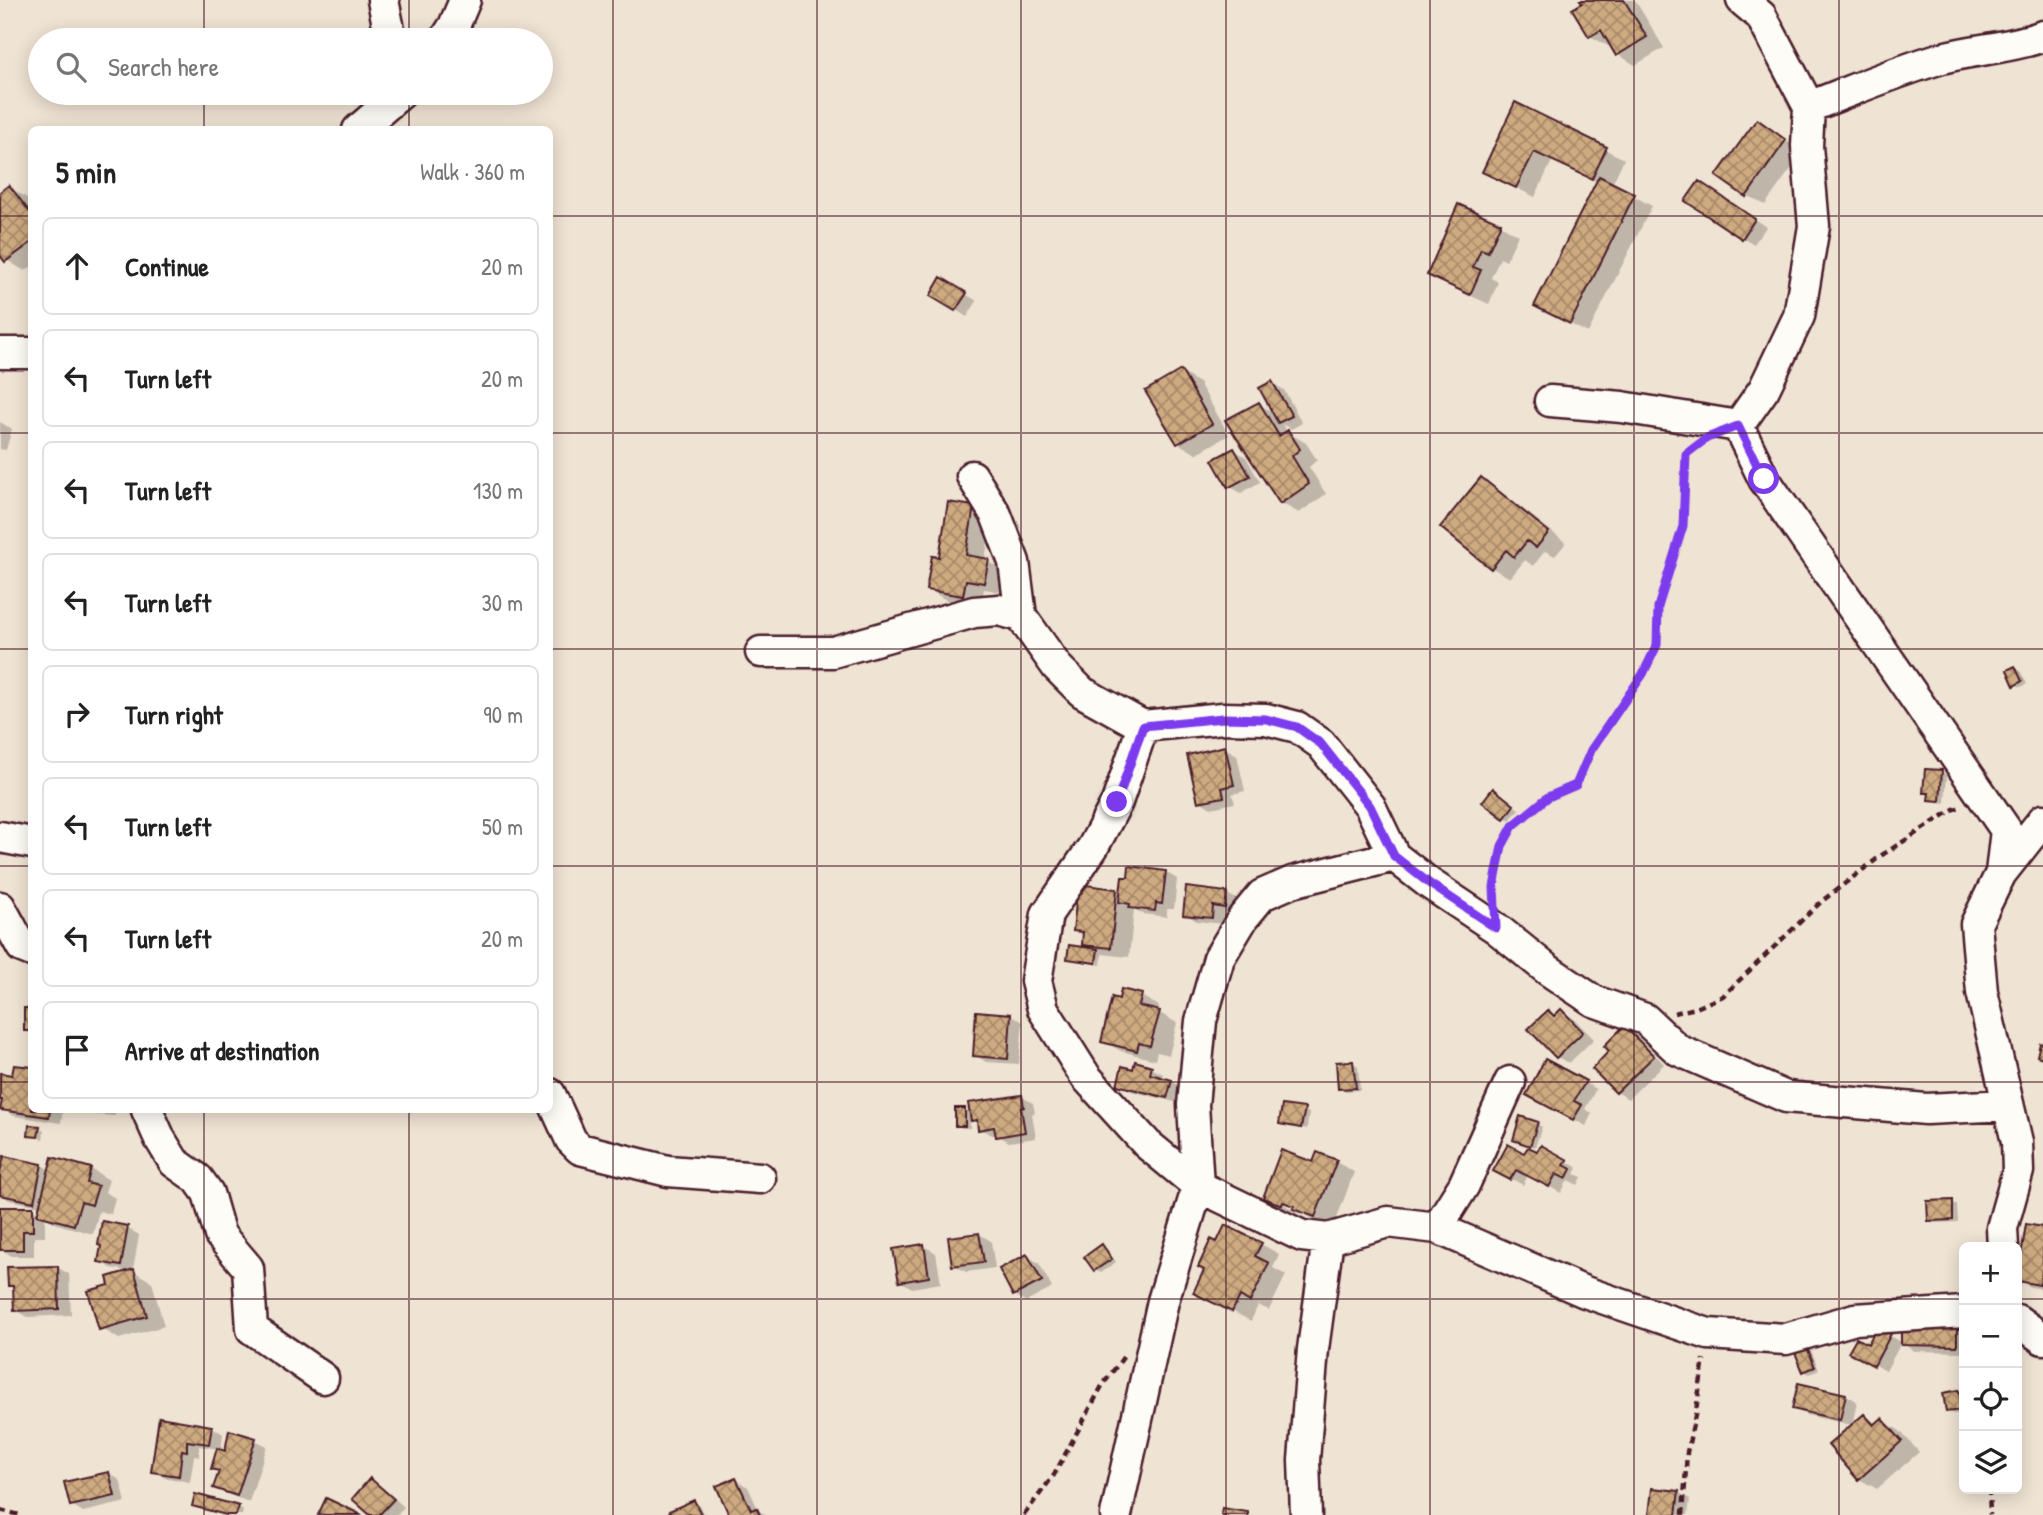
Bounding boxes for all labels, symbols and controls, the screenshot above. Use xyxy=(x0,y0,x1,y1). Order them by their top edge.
search box xyxy=(28,28,553,105)
icon: search xyxy=(52,48,90,86)
text: Search here xyxy=(108,49,219,84)
text: 5 min xyxy=(56,152,116,192)
text: Walk · 360 m xyxy=(420,156,525,187)
icon: ahead xyxy=(58,247,96,285)
text: Continue xyxy=(125,249,209,284)
text: 20 m xyxy=(481,251,523,282)
icon: left xyxy=(58,359,96,397)
text: Turn left xyxy=(125,361,211,396)
text: 20 m xyxy=(481,363,523,394)
route start xyxy=(1748,463,1779,494)
icon: left xyxy=(58,471,96,509)
text: Turn left xyxy=(125,473,211,508)
text: 130 m xyxy=(473,475,523,506)
icon: left xyxy=(58,583,96,621)
text: Turn left xyxy=(125,585,211,620)
text: 30 m xyxy=(481,587,523,618)
icon: right xyxy=(58,695,96,733)
text: Turn right xyxy=(125,697,223,732)
text: 90 m xyxy=(483,699,523,730)
route end xyxy=(1101,786,1132,817)
icon: left xyxy=(58,807,96,845)
text: Turn left xyxy=(125,809,211,844)
text: 50 m xyxy=(482,811,523,842)
icon: left xyxy=(58,919,96,957)
text: Turn left xyxy=(125,921,211,956)
text: 20 m xyxy=(481,923,523,954)
icon: arrive xyxy=(58,1031,96,1069)
text: Arrive at destination xyxy=(125,1033,320,1068)
map controls xyxy=(1959,1242,2022,1494)
button: + xyxy=(1959,1242,2022,1305)
button: − xyxy=(1959,1305,2022,1368)
button: locate xyxy=(1959,1368,2022,1431)
button: layers xyxy=(1959,1431,2022,1494)

